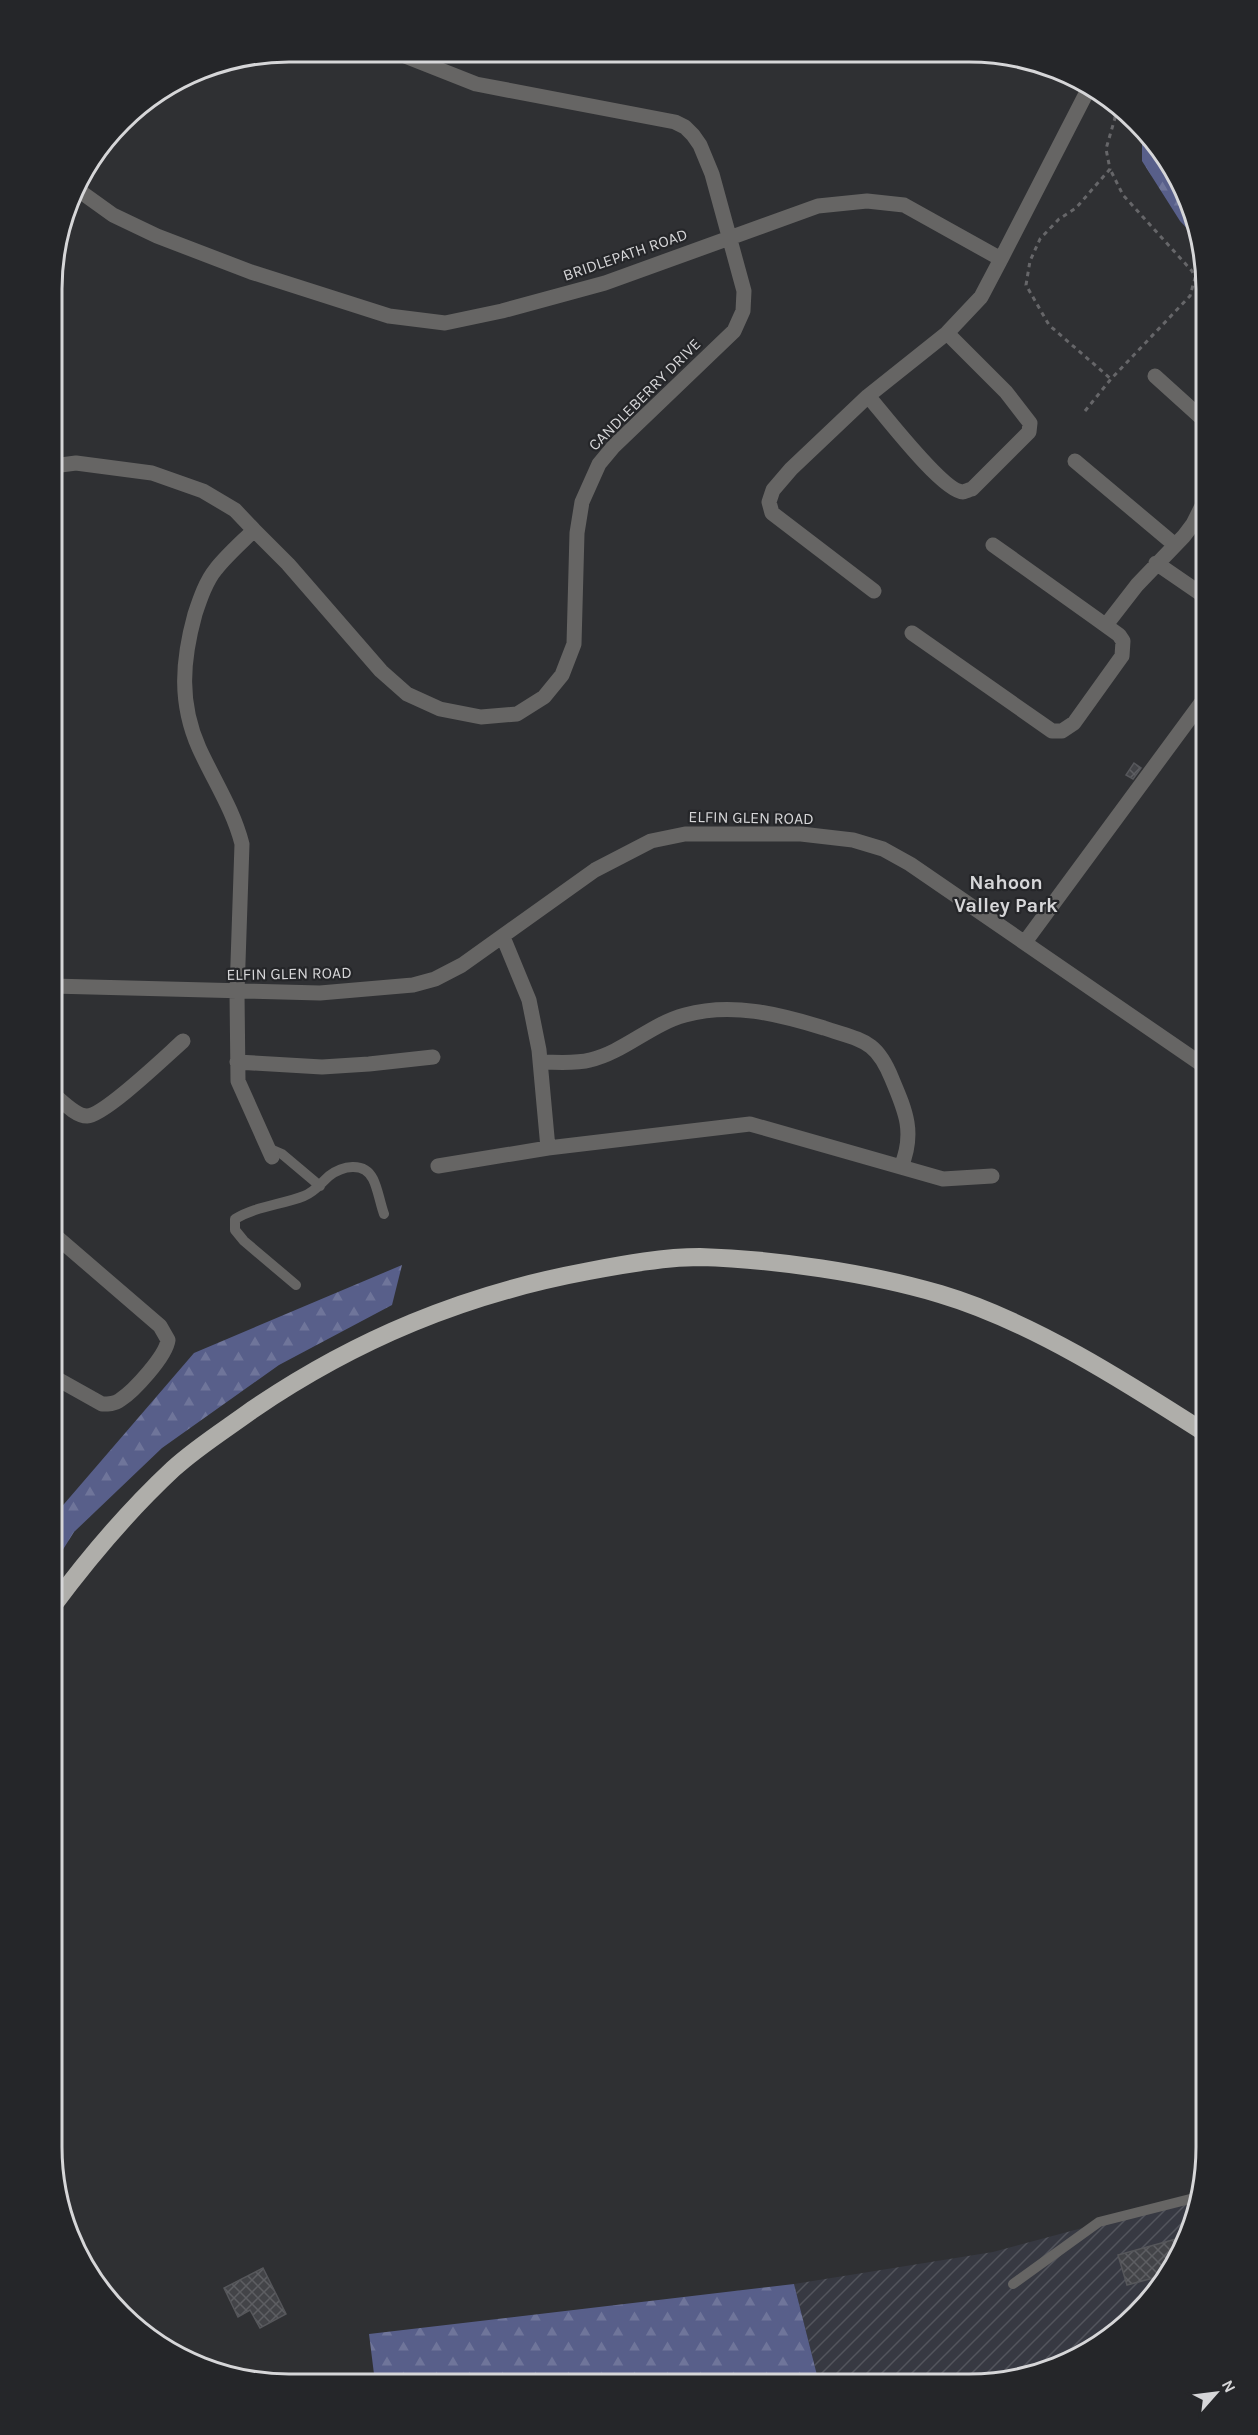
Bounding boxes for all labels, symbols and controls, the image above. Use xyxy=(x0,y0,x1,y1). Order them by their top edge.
street label: BRIDLEPATH ROAD xyxy=(560,224,690,285)
street label: CANDLEBERRY DRIVE xyxy=(584,334,704,454)
street label: ELFIN GLEN ROAD xyxy=(688,807,814,828)
district label: Nahoon Valley Park xyxy=(954,871,1058,917)
street label: ELFIN GLEN ROAD xyxy=(226,963,352,984)
north arrow xyxy=(1186,2363,1246,2423)
text: N xyxy=(1218,2377,1240,2396)

